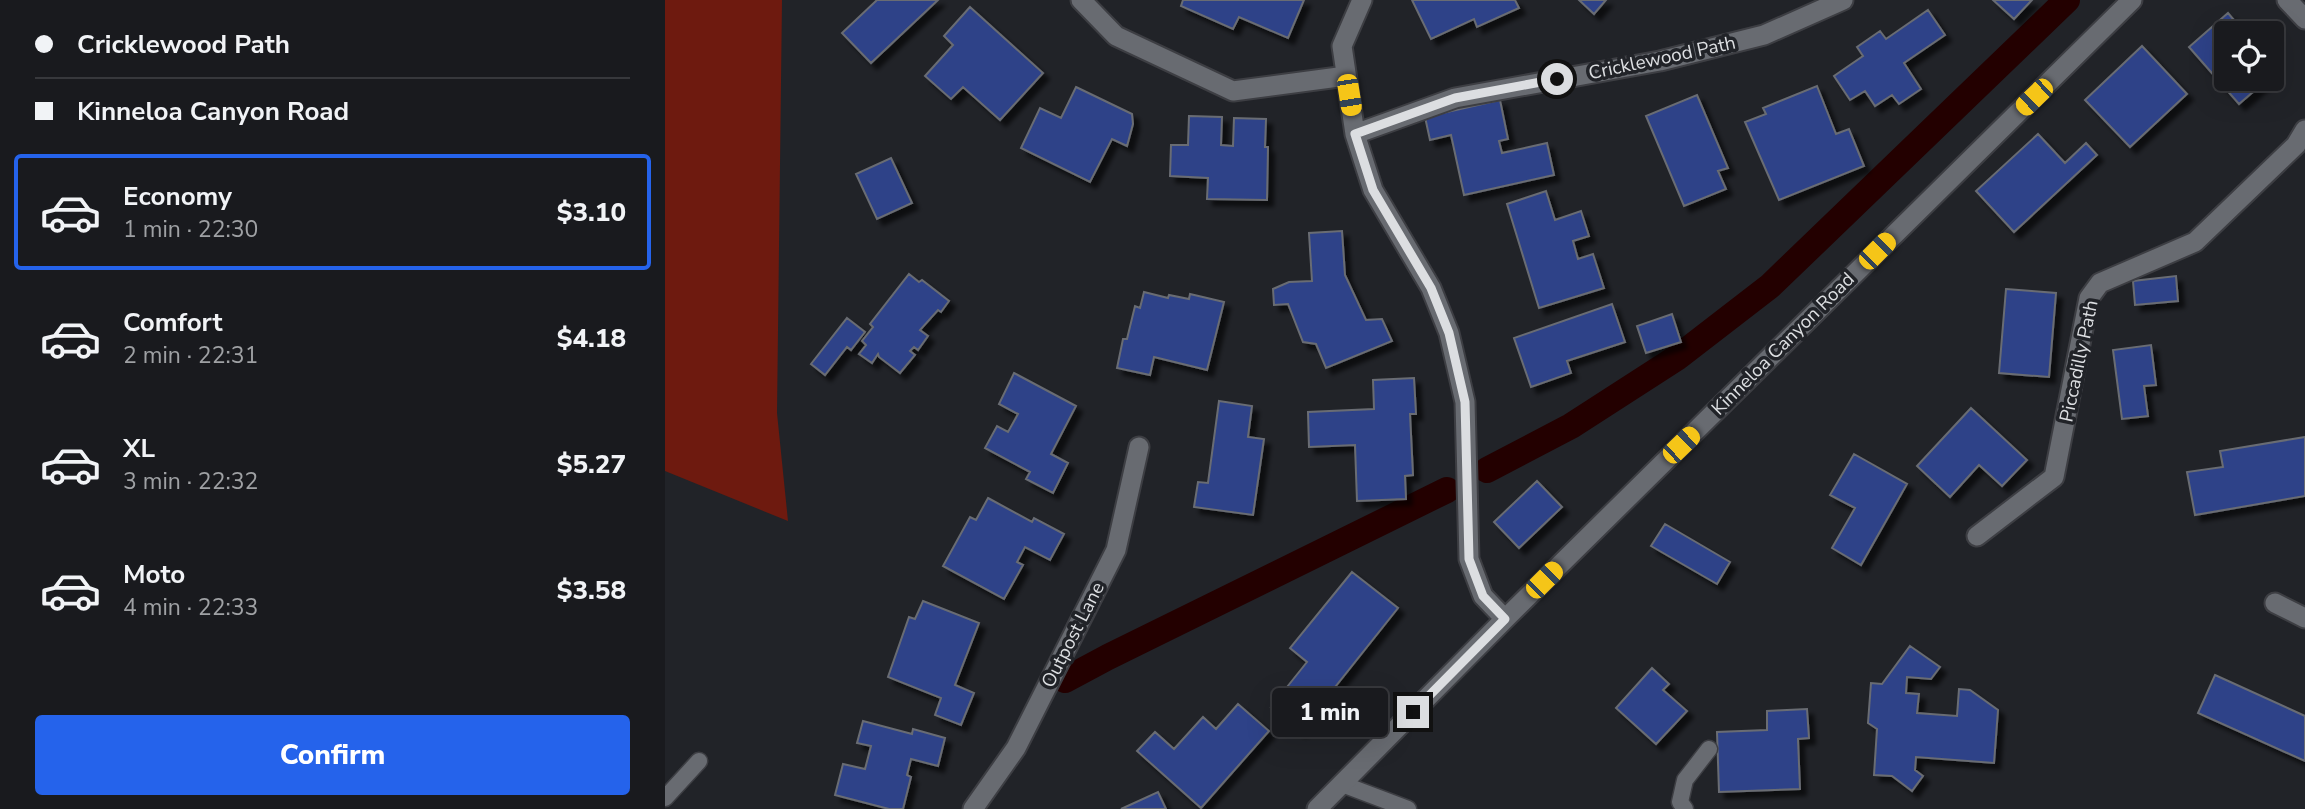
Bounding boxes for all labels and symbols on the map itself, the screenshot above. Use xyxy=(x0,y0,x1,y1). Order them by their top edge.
street label: Cricklewood Path xyxy=(1586,30,1738,86)
route start xyxy=(1541,63,1573,95)
car xyxy=(1336,73,1363,117)
car xyxy=(2012,75,2057,119)
car xyxy=(1855,229,1900,273)
street label: Kinneloa Canyon Road xyxy=(1706,267,1860,421)
street label: Piccadilly Path xyxy=(2053,298,2105,424)
car xyxy=(1659,423,1704,467)
car xyxy=(1522,558,1567,602)
street label: Outpost Lane xyxy=(1035,578,1111,692)
callout: 1 min xyxy=(1273,688,1389,736)
route end xyxy=(1397,696,1429,728)

